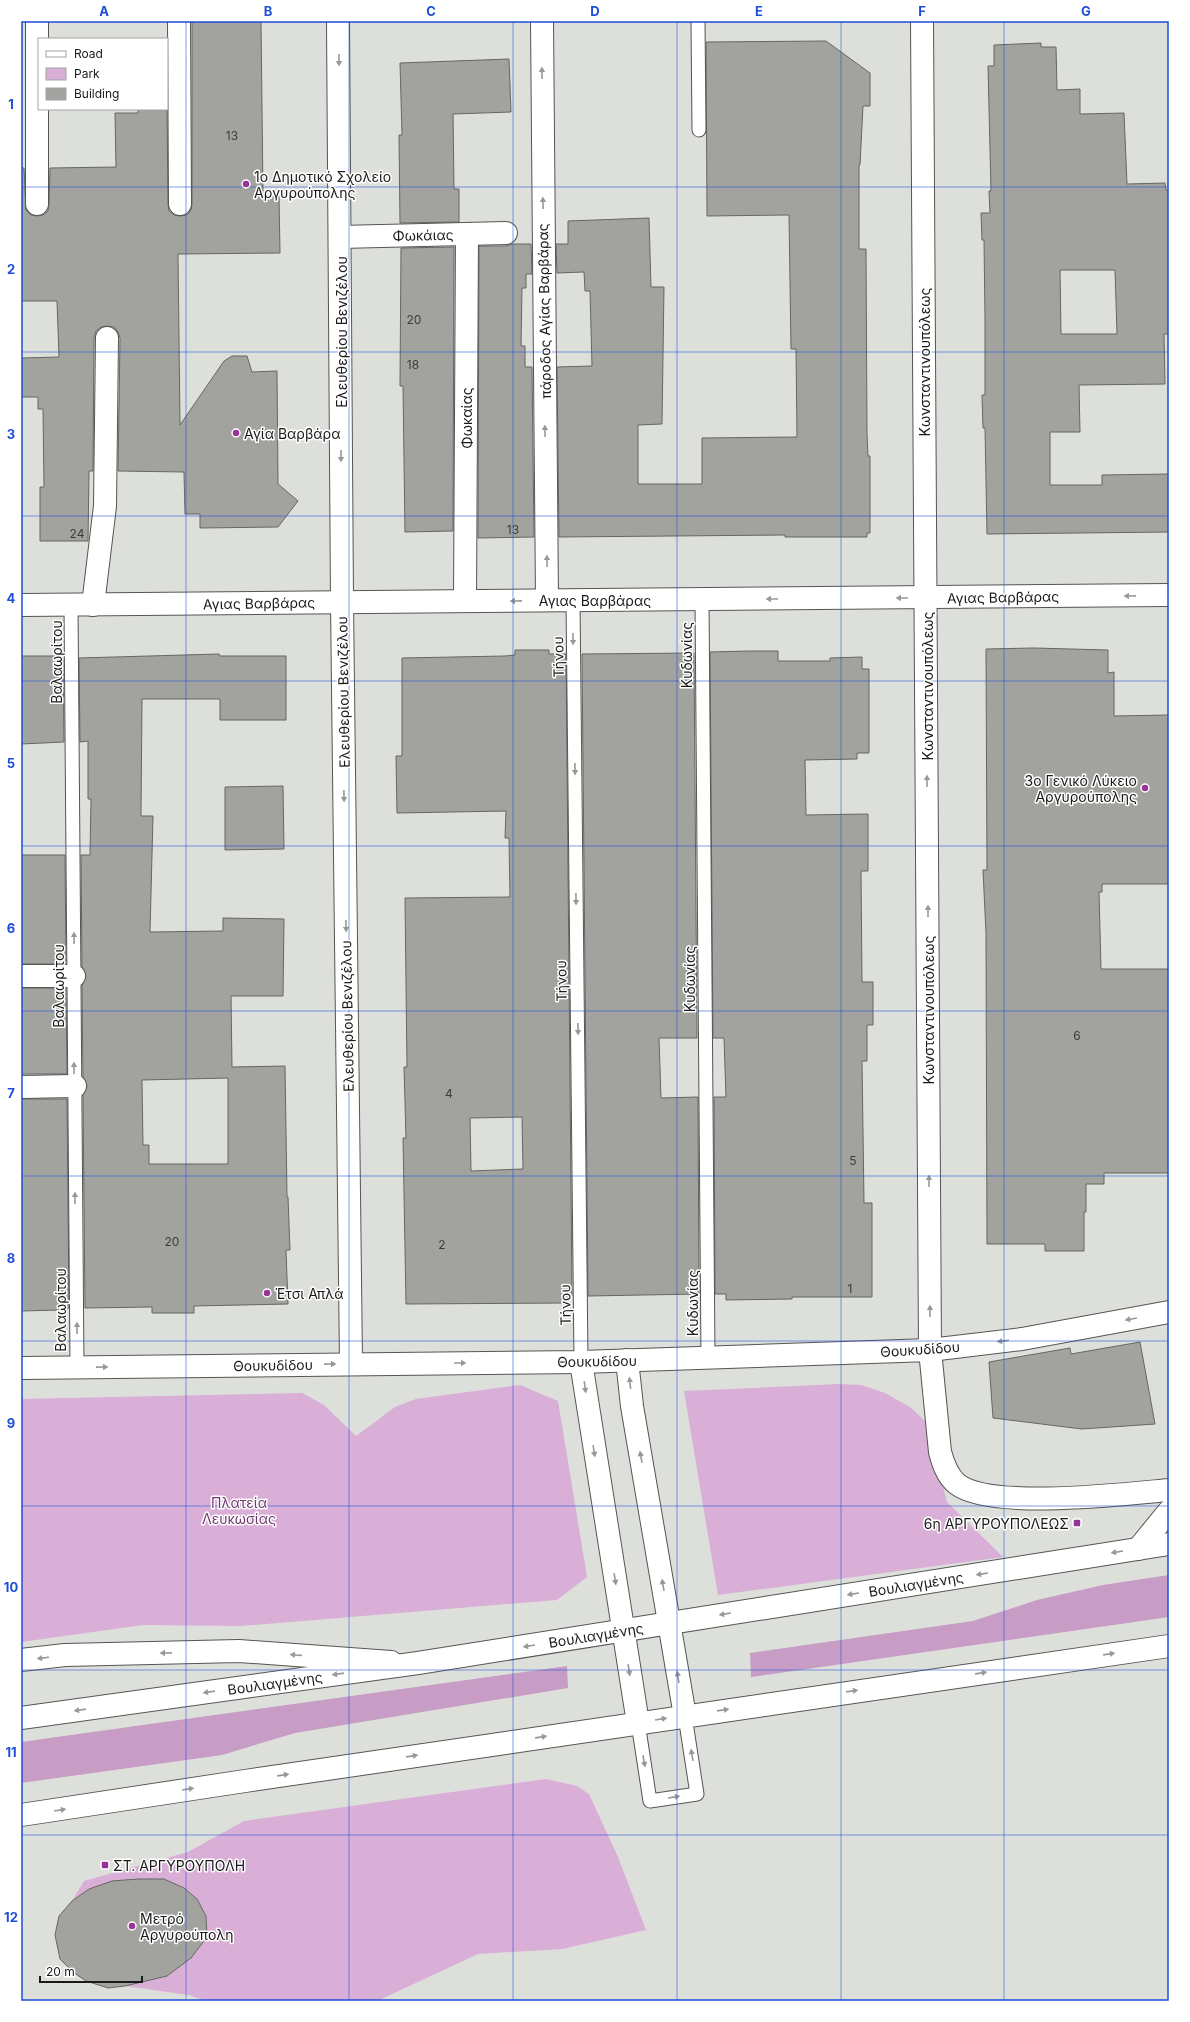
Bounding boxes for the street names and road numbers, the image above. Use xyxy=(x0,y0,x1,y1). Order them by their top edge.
street label: πάροδος Αγίας Βαρβάρας xyxy=(534,223,554,399)
street label: Φωκάιας xyxy=(392,226,454,244)
street label: Ελευθερίου Βενιζέλου xyxy=(333,256,350,408)
street label: Κωνσταντινουπόλεως xyxy=(916,287,933,437)
street label: Φωκαίας xyxy=(458,387,475,449)
street label: Αγιας Βαρβάρας xyxy=(947,588,1059,606)
street label: Αγιας Βαρβάρας xyxy=(539,592,651,609)
street label: Αγιας Βαρβάρας xyxy=(203,594,315,612)
street label: Κωνσταντινουπόλεως xyxy=(919,611,936,761)
street label: Ελευθερίου Βενιζέλου xyxy=(333,616,353,768)
street label: Βαλαωρίτου xyxy=(48,620,65,704)
street label: Κυδωνίας xyxy=(678,622,695,688)
street label: Τήνου xyxy=(549,636,567,678)
street label: Κωνσταντινουπόλεως xyxy=(920,935,937,1085)
street label: Ελευθερίου Βενιζέλου xyxy=(337,940,357,1092)
street label: Βαλαωρίτου xyxy=(50,944,67,1028)
street label: Κυδωνίας xyxy=(681,946,698,1012)
street label: Τήνου xyxy=(552,960,570,1002)
street label: Βαλαωρίτου xyxy=(52,1268,69,1352)
street label: Κυδωνίας xyxy=(684,1270,701,1336)
street label: Τήνου xyxy=(556,1284,574,1326)
street label: Θουκυδίδου xyxy=(880,1338,960,1360)
street label: Θουκυδίδου xyxy=(557,1352,637,1370)
street label: Θουκυδίδου xyxy=(233,1356,313,1374)
street label: Βουλιαγμένης xyxy=(867,1568,965,1600)
street label: Βουλιαγμένης xyxy=(547,1619,645,1651)
street label: Βουλιαγμένης xyxy=(226,1668,324,1698)

